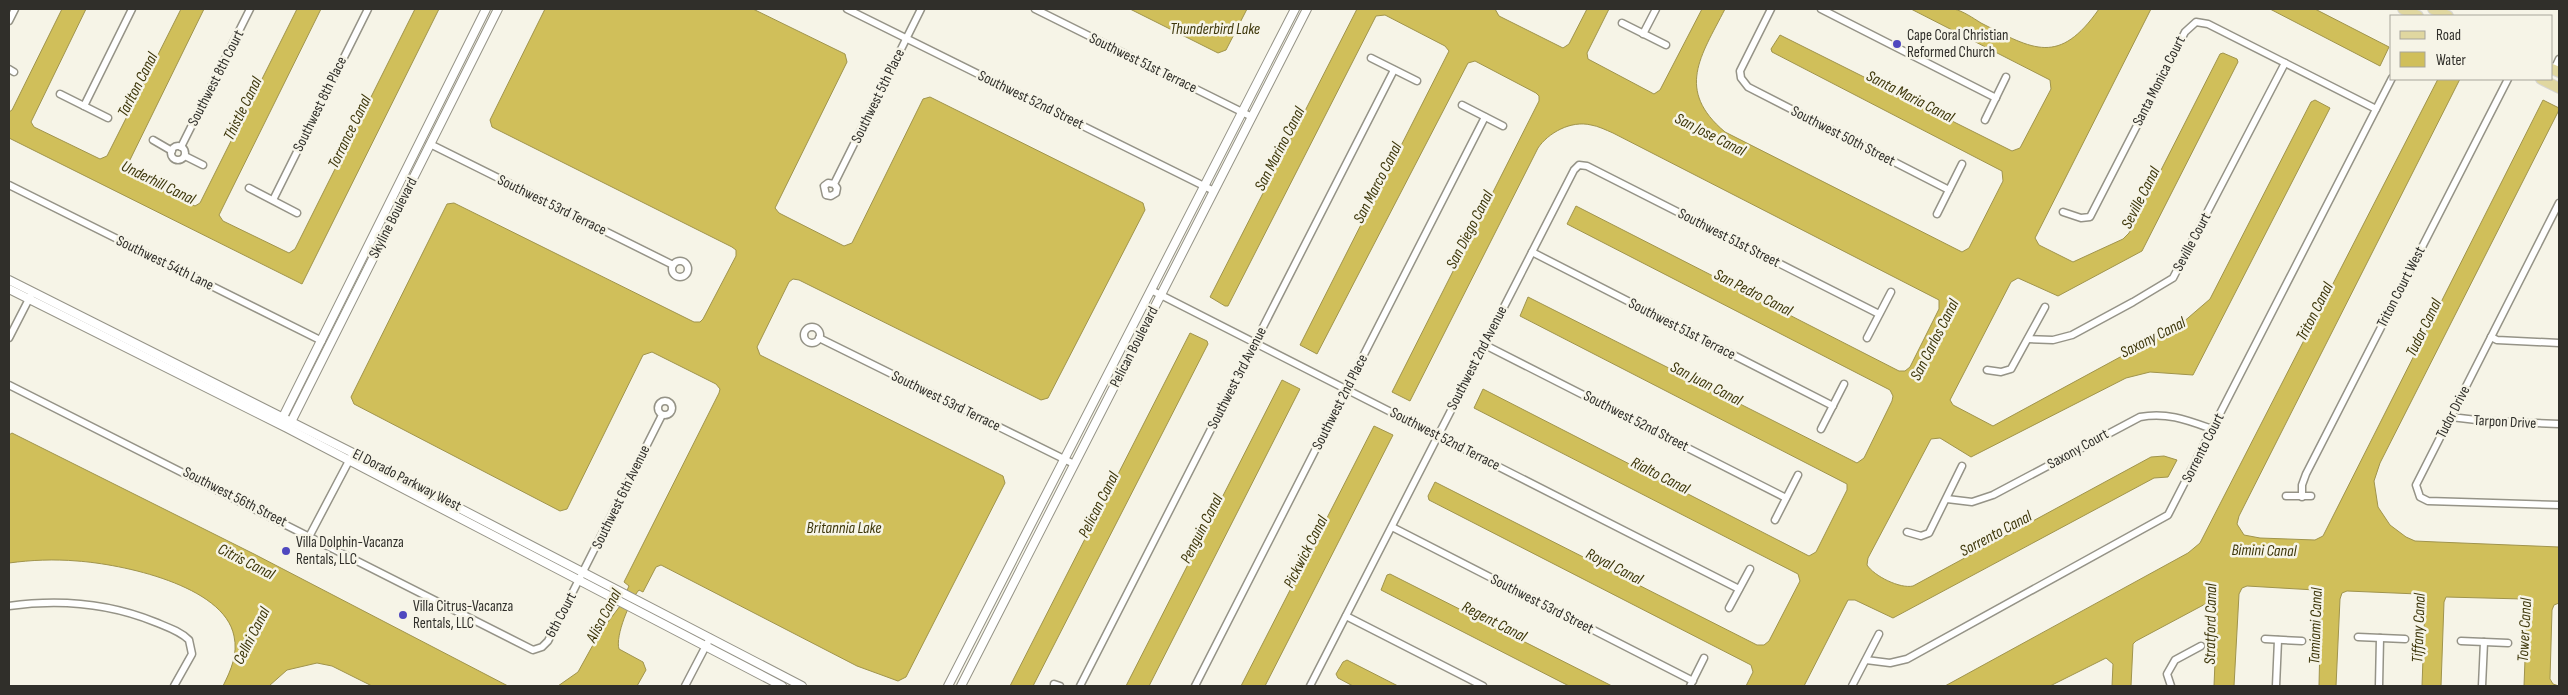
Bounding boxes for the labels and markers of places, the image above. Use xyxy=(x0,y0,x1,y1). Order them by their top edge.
place label: Cape Coral Christian Reformed Church xyxy=(1907,26,2009,62)
marker: Cape Coral Christian Reformed Church xyxy=(1891,38,1903,50)
place label: Villa Dolphin-Vacanza Rentals, LLC xyxy=(296,533,404,569)
marker: Villa Dolphin-Vacanza Rentals, LLC xyxy=(280,545,292,557)
place label: Villa Citrus-Vacanza Rentals, LLC xyxy=(413,597,513,633)
marker: Villa Citrus-Vacanza Rentals, LLC xyxy=(397,609,409,621)

